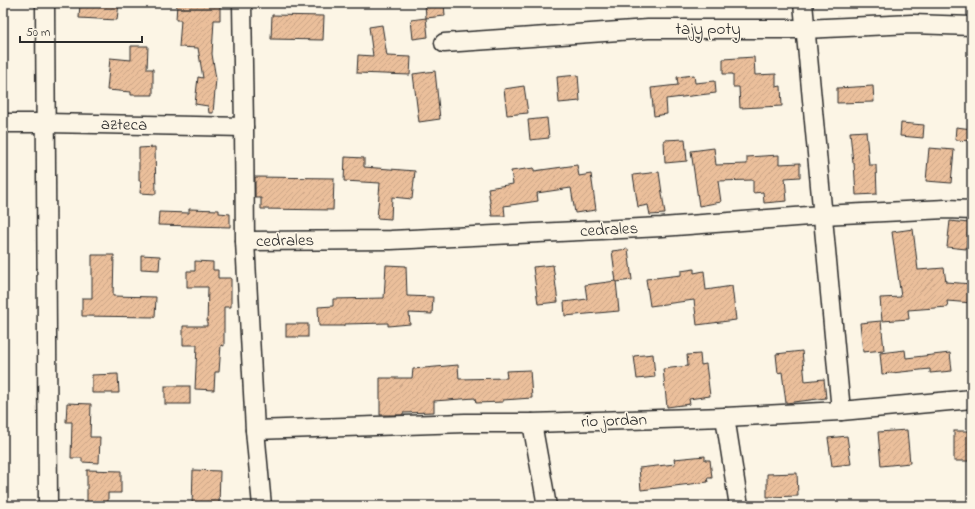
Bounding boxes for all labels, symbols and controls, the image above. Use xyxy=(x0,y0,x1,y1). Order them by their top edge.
street label: tajy poty xyxy=(675,17,741,43)
scale bar xyxy=(20,18,142,44)
text: 50 m xyxy=(26,24,50,42)
street label: azteca xyxy=(101,112,147,138)
street label: cedrales xyxy=(579,216,639,244)
street label: cedrales xyxy=(256,228,314,254)
street label: rio jordan xyxy=(581,407,647,435)

